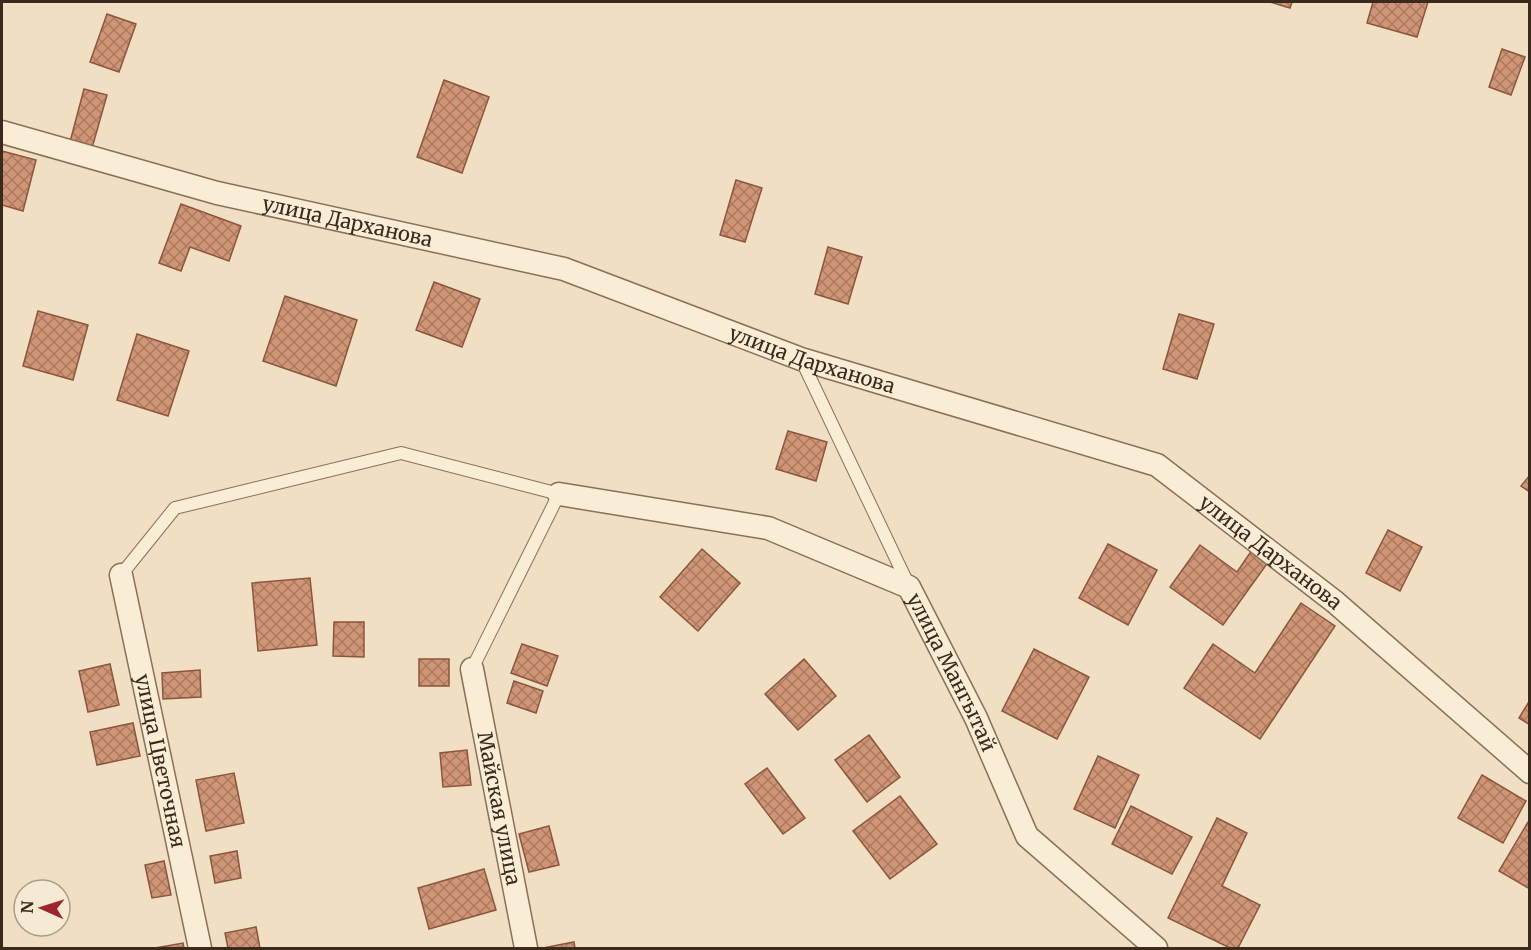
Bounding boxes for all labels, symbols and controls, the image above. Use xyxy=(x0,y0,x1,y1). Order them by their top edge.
street label: улица Дарханова xyxy=(260,190,435,252)
street label: улица Дарханова xyxy=(726,320,898,398)
street label: улица Дарханова xyxy=(1195,489,1348,615)
street label: улица Мангытай xyxy=(902,589,1002,755)
street label: улица Цветочная xyxy=(130,672,191,850)
street label: Майская улица xyxy=(472,729,527,887)
north arrow xyxy=(12,878,72,938)
text: N xyxy=(17,900,37,914)

